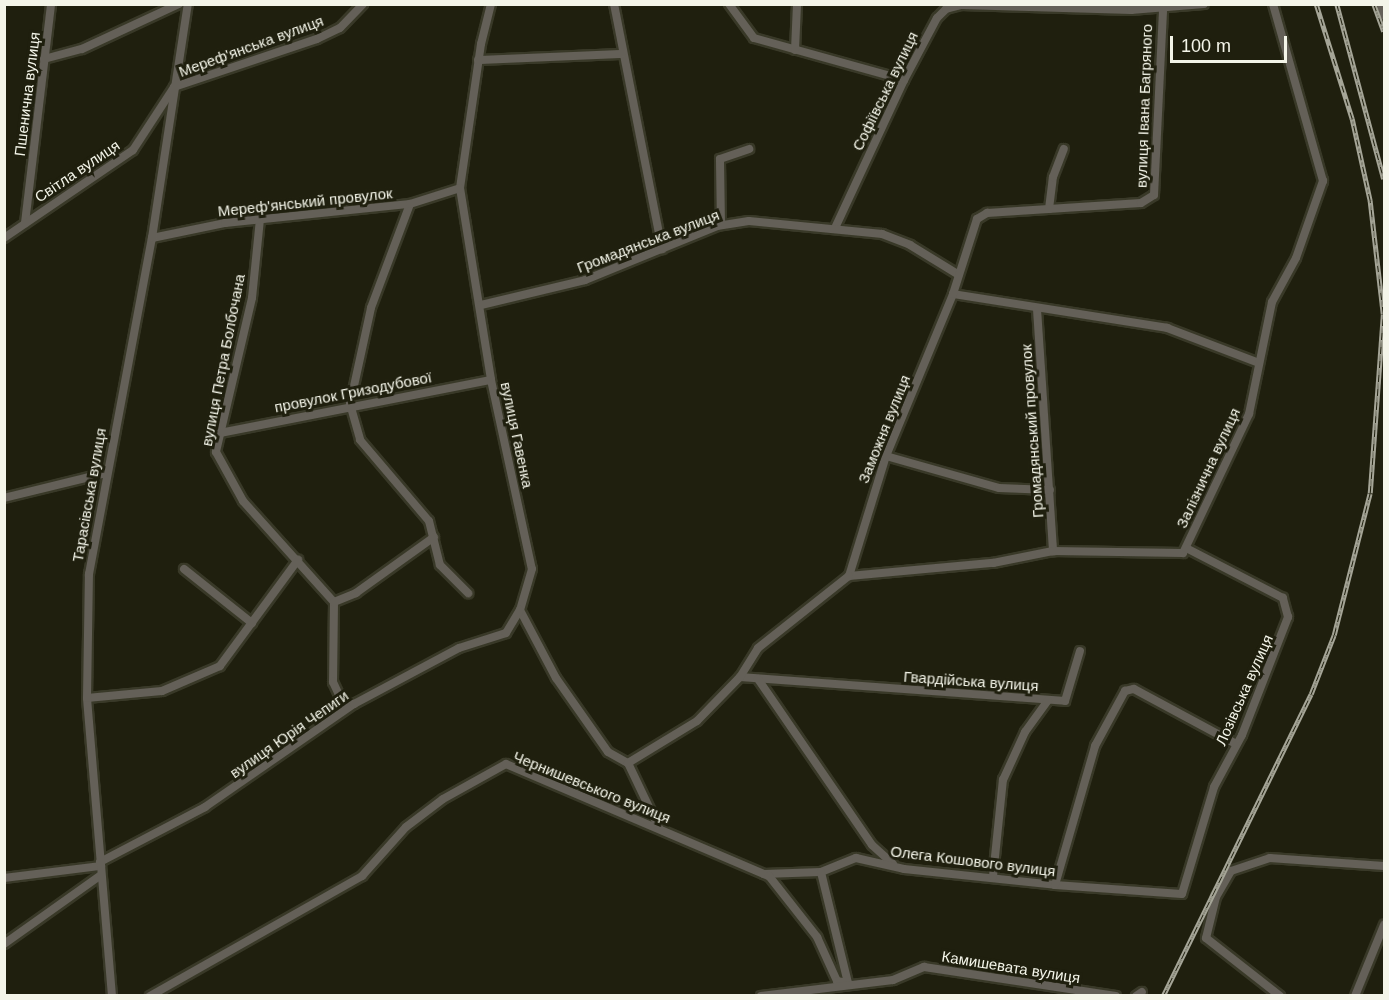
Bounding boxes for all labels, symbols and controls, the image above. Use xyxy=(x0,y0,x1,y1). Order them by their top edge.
street label: Мереф'янська вулиця xyxy=(176,11,326,81)
street label: вулиця Івана Багряного xyxy=(1132,24,1156,188)
scale bar xyxy=(1173,24,1290,62)
street label: Софіївська вулиця xyxy=(848,29,922,153)
street label: Пшенична вулиця xyxy=(10,31,44,157)
text: 100 m xyxy=(1181,36,1231,56)
street label: Світла вулиця xyxy=(31,136,123,206)
street label: Мереф'янський провулок xyxy=(217,184,393,220)
street label: Громадянська вулиця xyxy=(574,206,722,276)
street label: вулиця Петра Болбочана xyxy=(197,272,249,448)
street label: Громадянський провулок xyxy=(1017,344,1047,518)
street label: провулок Гризодубової xyxy=(273,368,433,416)
street label: Заможня вулиця xyxy=(854,372,914,486)
street label: вулиця Гавенка xyxy=(497,380,537,490)
street label: Залізнична вулиця xyxy=(1172,405,1244,531)
street label: Тарасівська вулиця xyxy=(68,427,110,563)
street label: Лозівська вулиця xyxy=(1211,632,1277,748)
street label: Гвардійська вулиця xyxy=(903,667,1039,695)
street label: вулиця Юрія Чепиги xyxy=(226,686,352,782)
street label: Чернишевського вулиця xyxy=(511,747,673,827)
street label: Олега Кошового вулиця xyxy=(889,842,1057,880)
street label: Камишевата вулиця xyxy=(941,947,1081,987)

